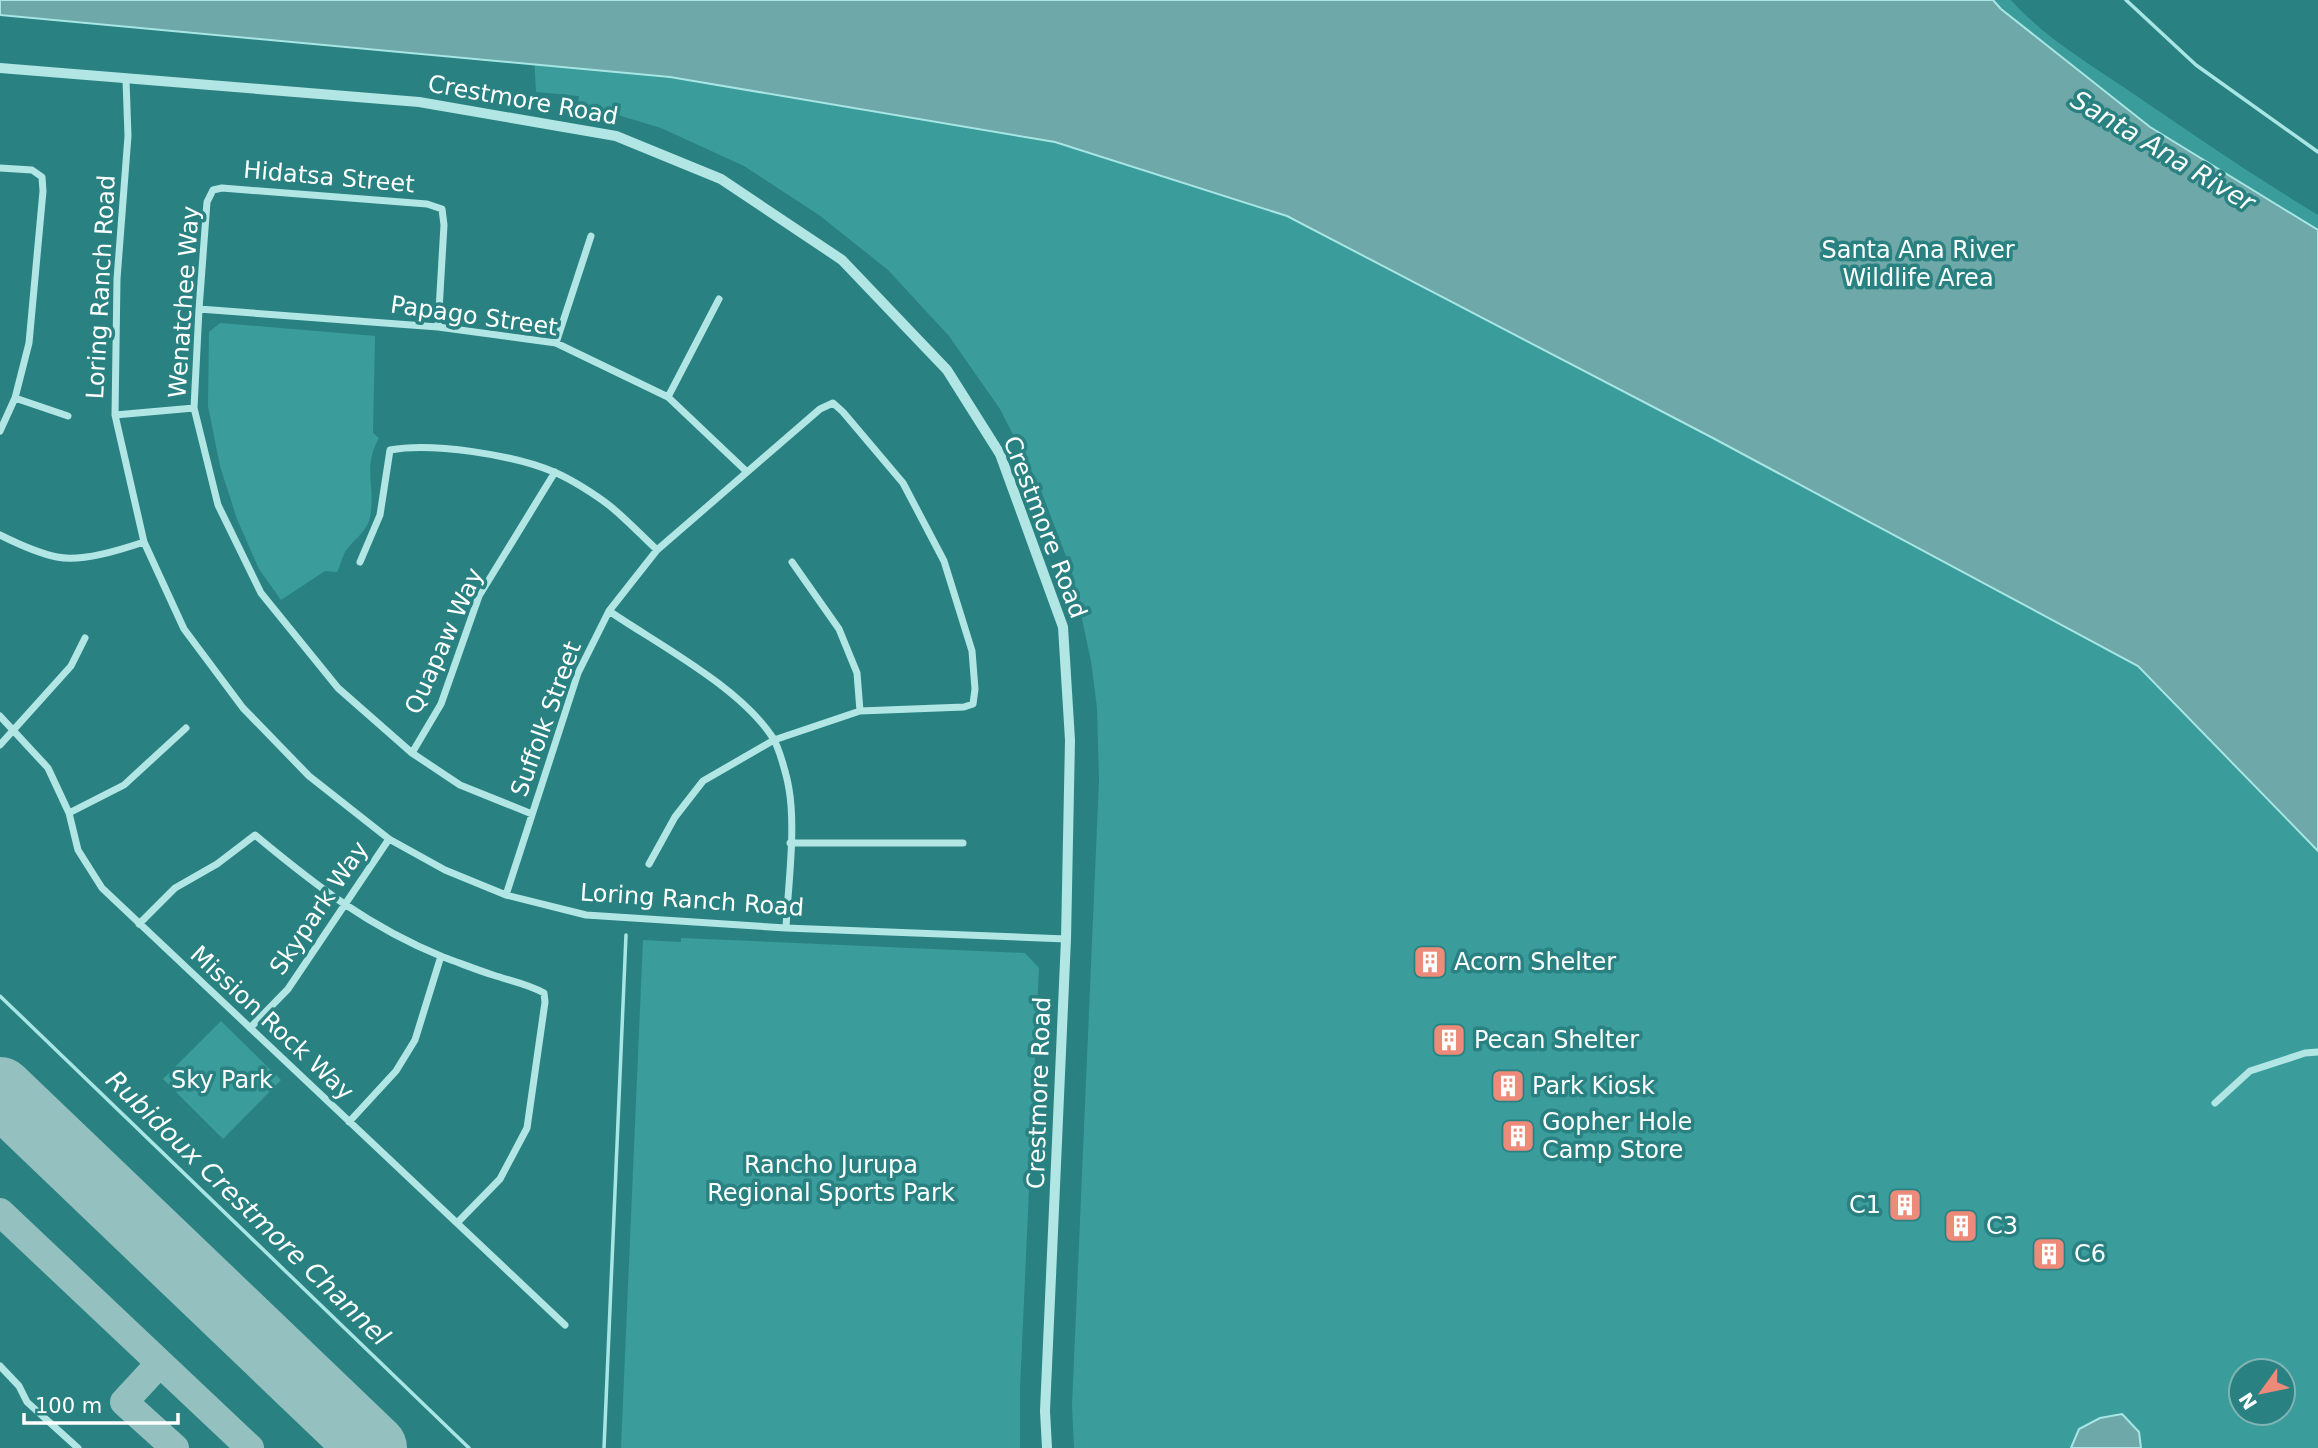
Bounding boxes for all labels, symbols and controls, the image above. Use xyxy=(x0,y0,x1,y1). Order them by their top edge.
street label: Crestmore Road xyxy=(426,69,620,131)
water label: Santa Ana River xyxy=(2066,84,2262,219)
street label: Hidatsa Street xyxy=(242,156,416,198)
street label: Loring Ranch Road xyxy=(81,174,121,400)
street label: Wenatchee Way xyxy=(163,205,205,399)
park label: Santa Ana River Wildlife Area xyxy=(1821,236,2015,292)
street label: Papago Street xyxy=(389,290,559,342)
street label: Crestmore Road xyxy=(997,432,1093,622)
street label: Quapaw Way xyxy=(399,564,489,718)
street label: Suffolk Street xyxy=(505,638,587,800)
street label: Skypark Way xyxy=(264,836,374,980)
street label: Loring Ranch Road xyxy=(579,878,805,922)
street label: Mission Rock Way xyxy=(185,940,359,1106)
building icon: Acorn Shelter xyxy=(1411,943,1449,981)
place label: Acorn Shelter xyxy=(1454,948,1616,976)
street label: Crestmore Road xyxy=(1022,996,1056,1190)
building icon: Pecan Shelter xyxy=(1430,1021,1468,1059)
place label: Pecan Shelter xyxy=(1474,1026,1639,1054)
water label: Rubidoux Crestmore Channel xyxy=(100,1064,396,1352)
park label: Sky Park xyxy=(171,1066,273,1094)
building icon: Park Kiosk xyxy=(1489,1067,1527,1105)
place label: Park Kiosk xyxy=(1532,1072,1655,1100)
place label: Gopher Hole Camp Store xyxy=(1542,1108,1692,1164)
building icon: Gopher Hole Camp Store xyxy=(1499,1117,1537,1155)
park label: Rancho Jurupa Regional Sports Park xyxy=(707,1151,955,1207)
building icon: C1 xyxy=(1886,1186,1924,1224)
place label: C1 xyxy=(1849,1191,1881,1219)
building icon: C3 xyxy=(1942,1207,1980,1245)
place label: C3 xyxy=(1986,1212,2018,1240)
building icon: C6 xyxy=(2030,1235,2068,1273)
place label: C6 xyxy=(2074,1240,2106,1268)
north arrow xyxy=(2227,1357,2297,1427)
scale bar xyxy=(24,1382,178,1426)
text: N xyxy=(2234,1389,2261,1414)
text: 100 m xyxy=(35,1394,102,1418)

